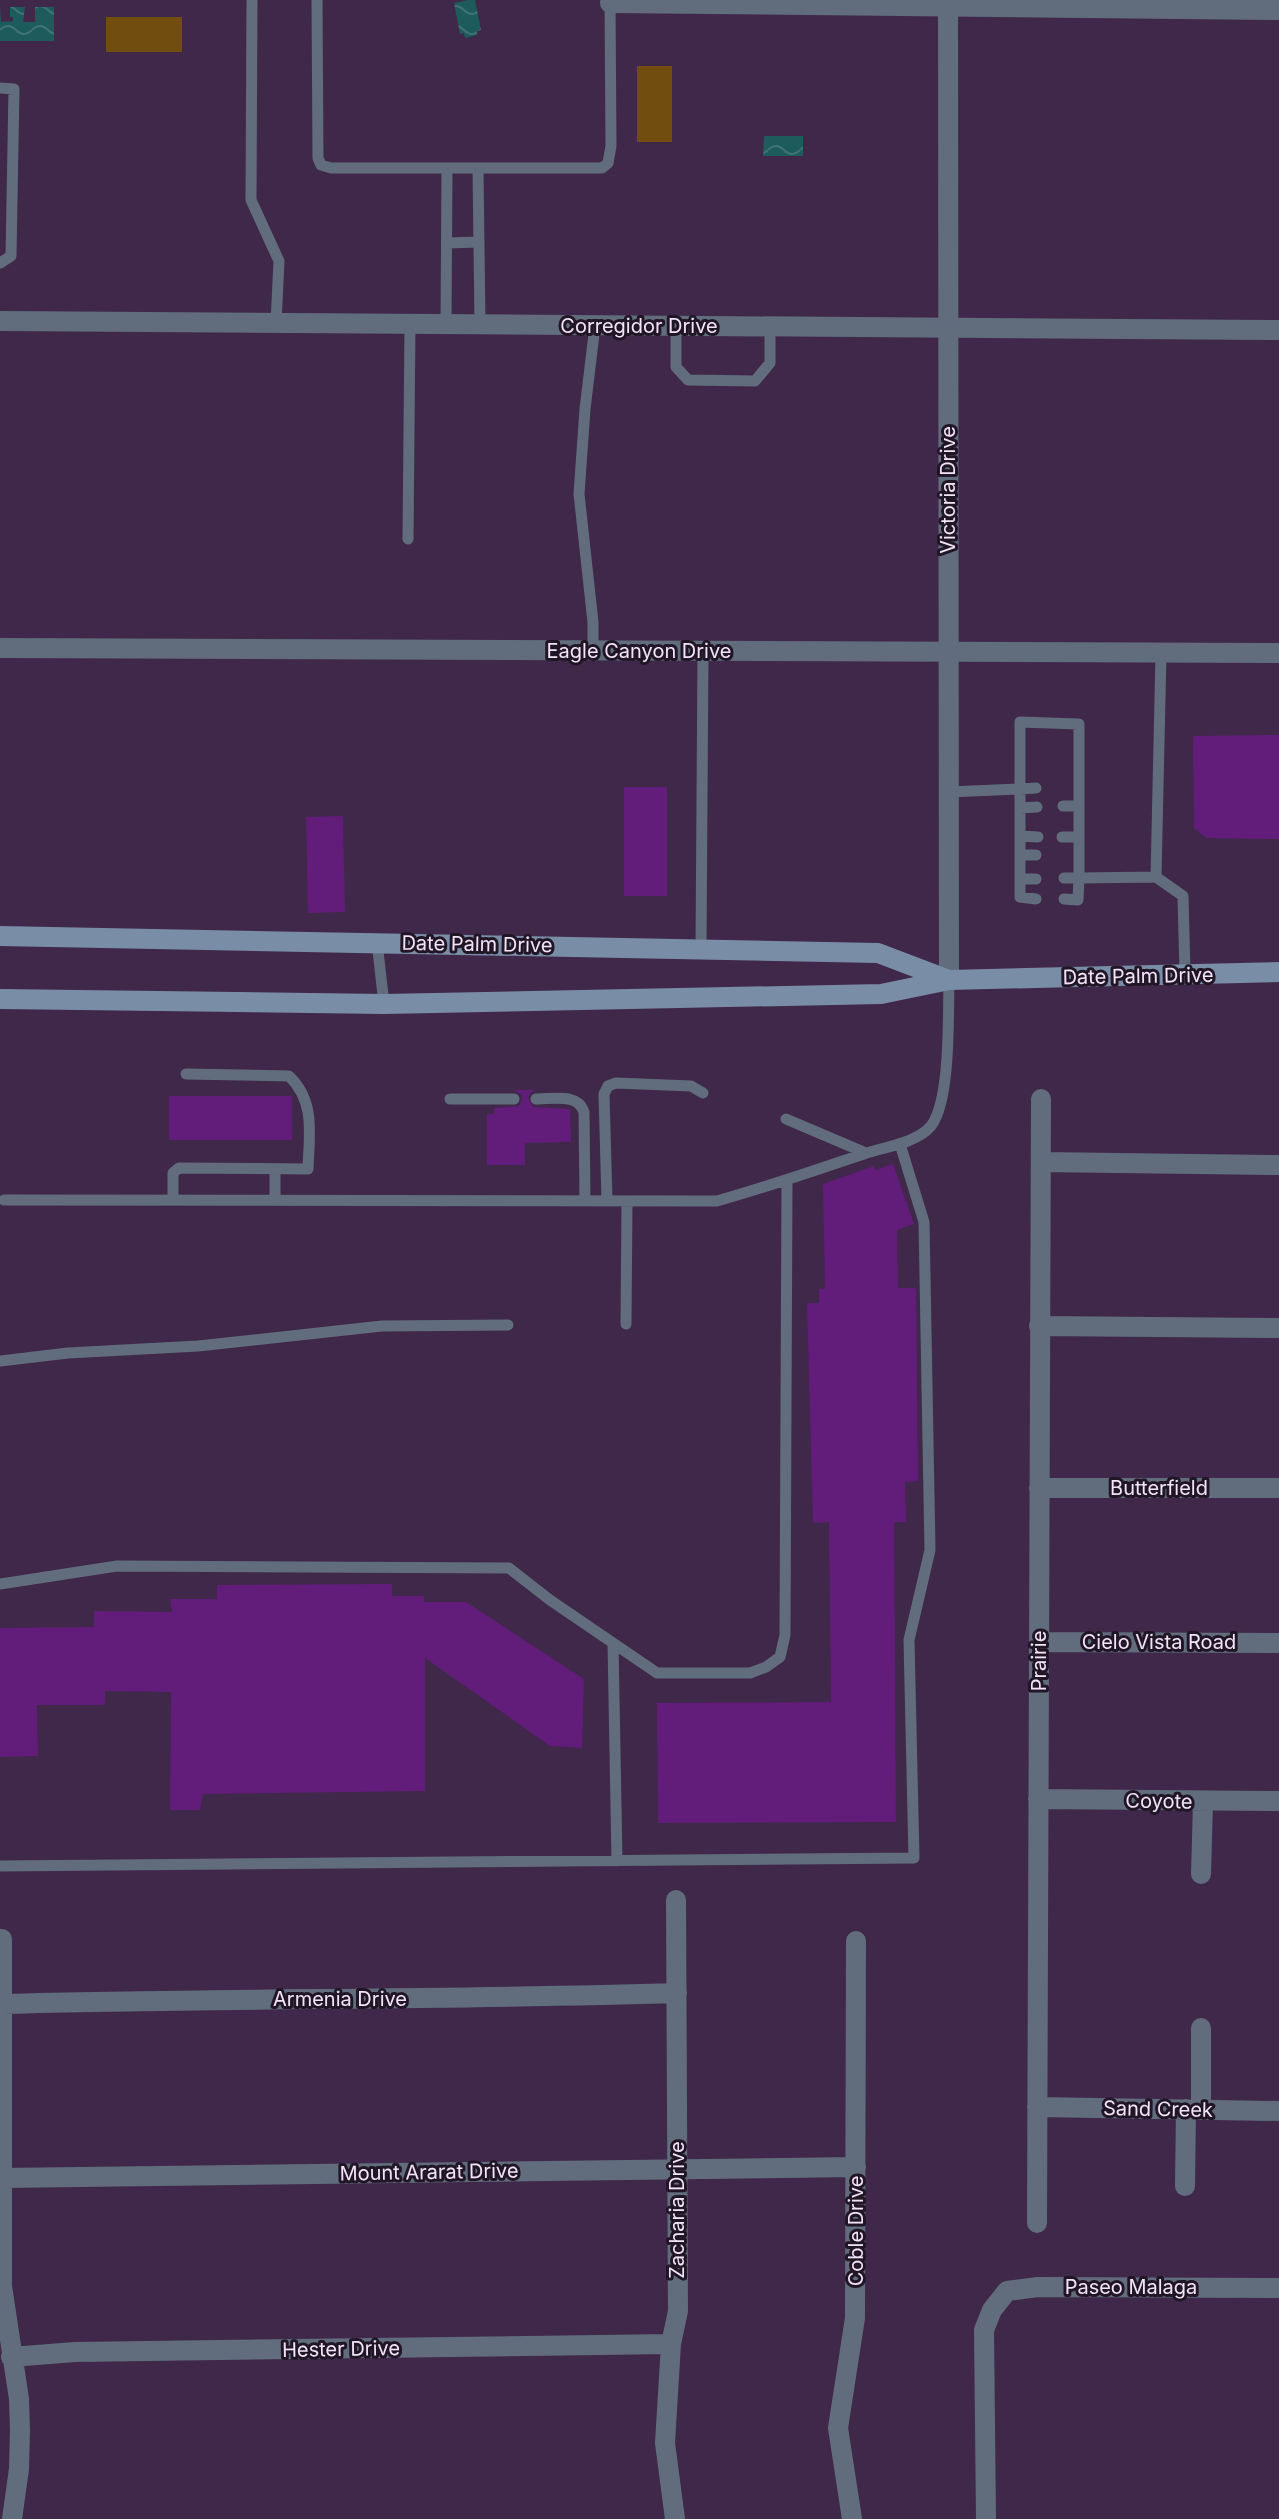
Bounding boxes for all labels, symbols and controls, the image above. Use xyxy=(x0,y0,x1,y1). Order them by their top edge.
street label: Corregidor Drive xyxy=(560,314,718,338)
street label: Victoria Drive xyxy=(936,426,960,554)
street label: Eagle Canyon Drive xyxy=(547,639,731,663)
street label: Date Palm Drive xyxy=(401,931,553,957)
street label: Date Palm Drive xyxy=(1062,963,1214,989)
street label: Butterfield xyxy=(1110,1476,1208,1500)
street label: Cielo Vista Road xyxy=(1082,1630,1236,1654)
street label: Prairie xyxy=(1027,1631,1051,1691)
street label: Coyote xyxy=(1125,1788,1193,1814)
street label: Armenia Drive xyxy=(273,1987,407,2011)
street label: Sand Creek xyxy=(1103,2096,1213,2122)
street label: Zacharia Drive xyxy=(665,2141,689,2279)
street label: Mount Ararat Drive xyxy=(339,2158,519,2186)
street label: Coble Drive xyxy=(844,2176,868,2286)
street label: Paseo Malaga xyxy=(1065,2275,1197,2299)
street label: Hester Drive xyxy=(282,2336,400,2362)

